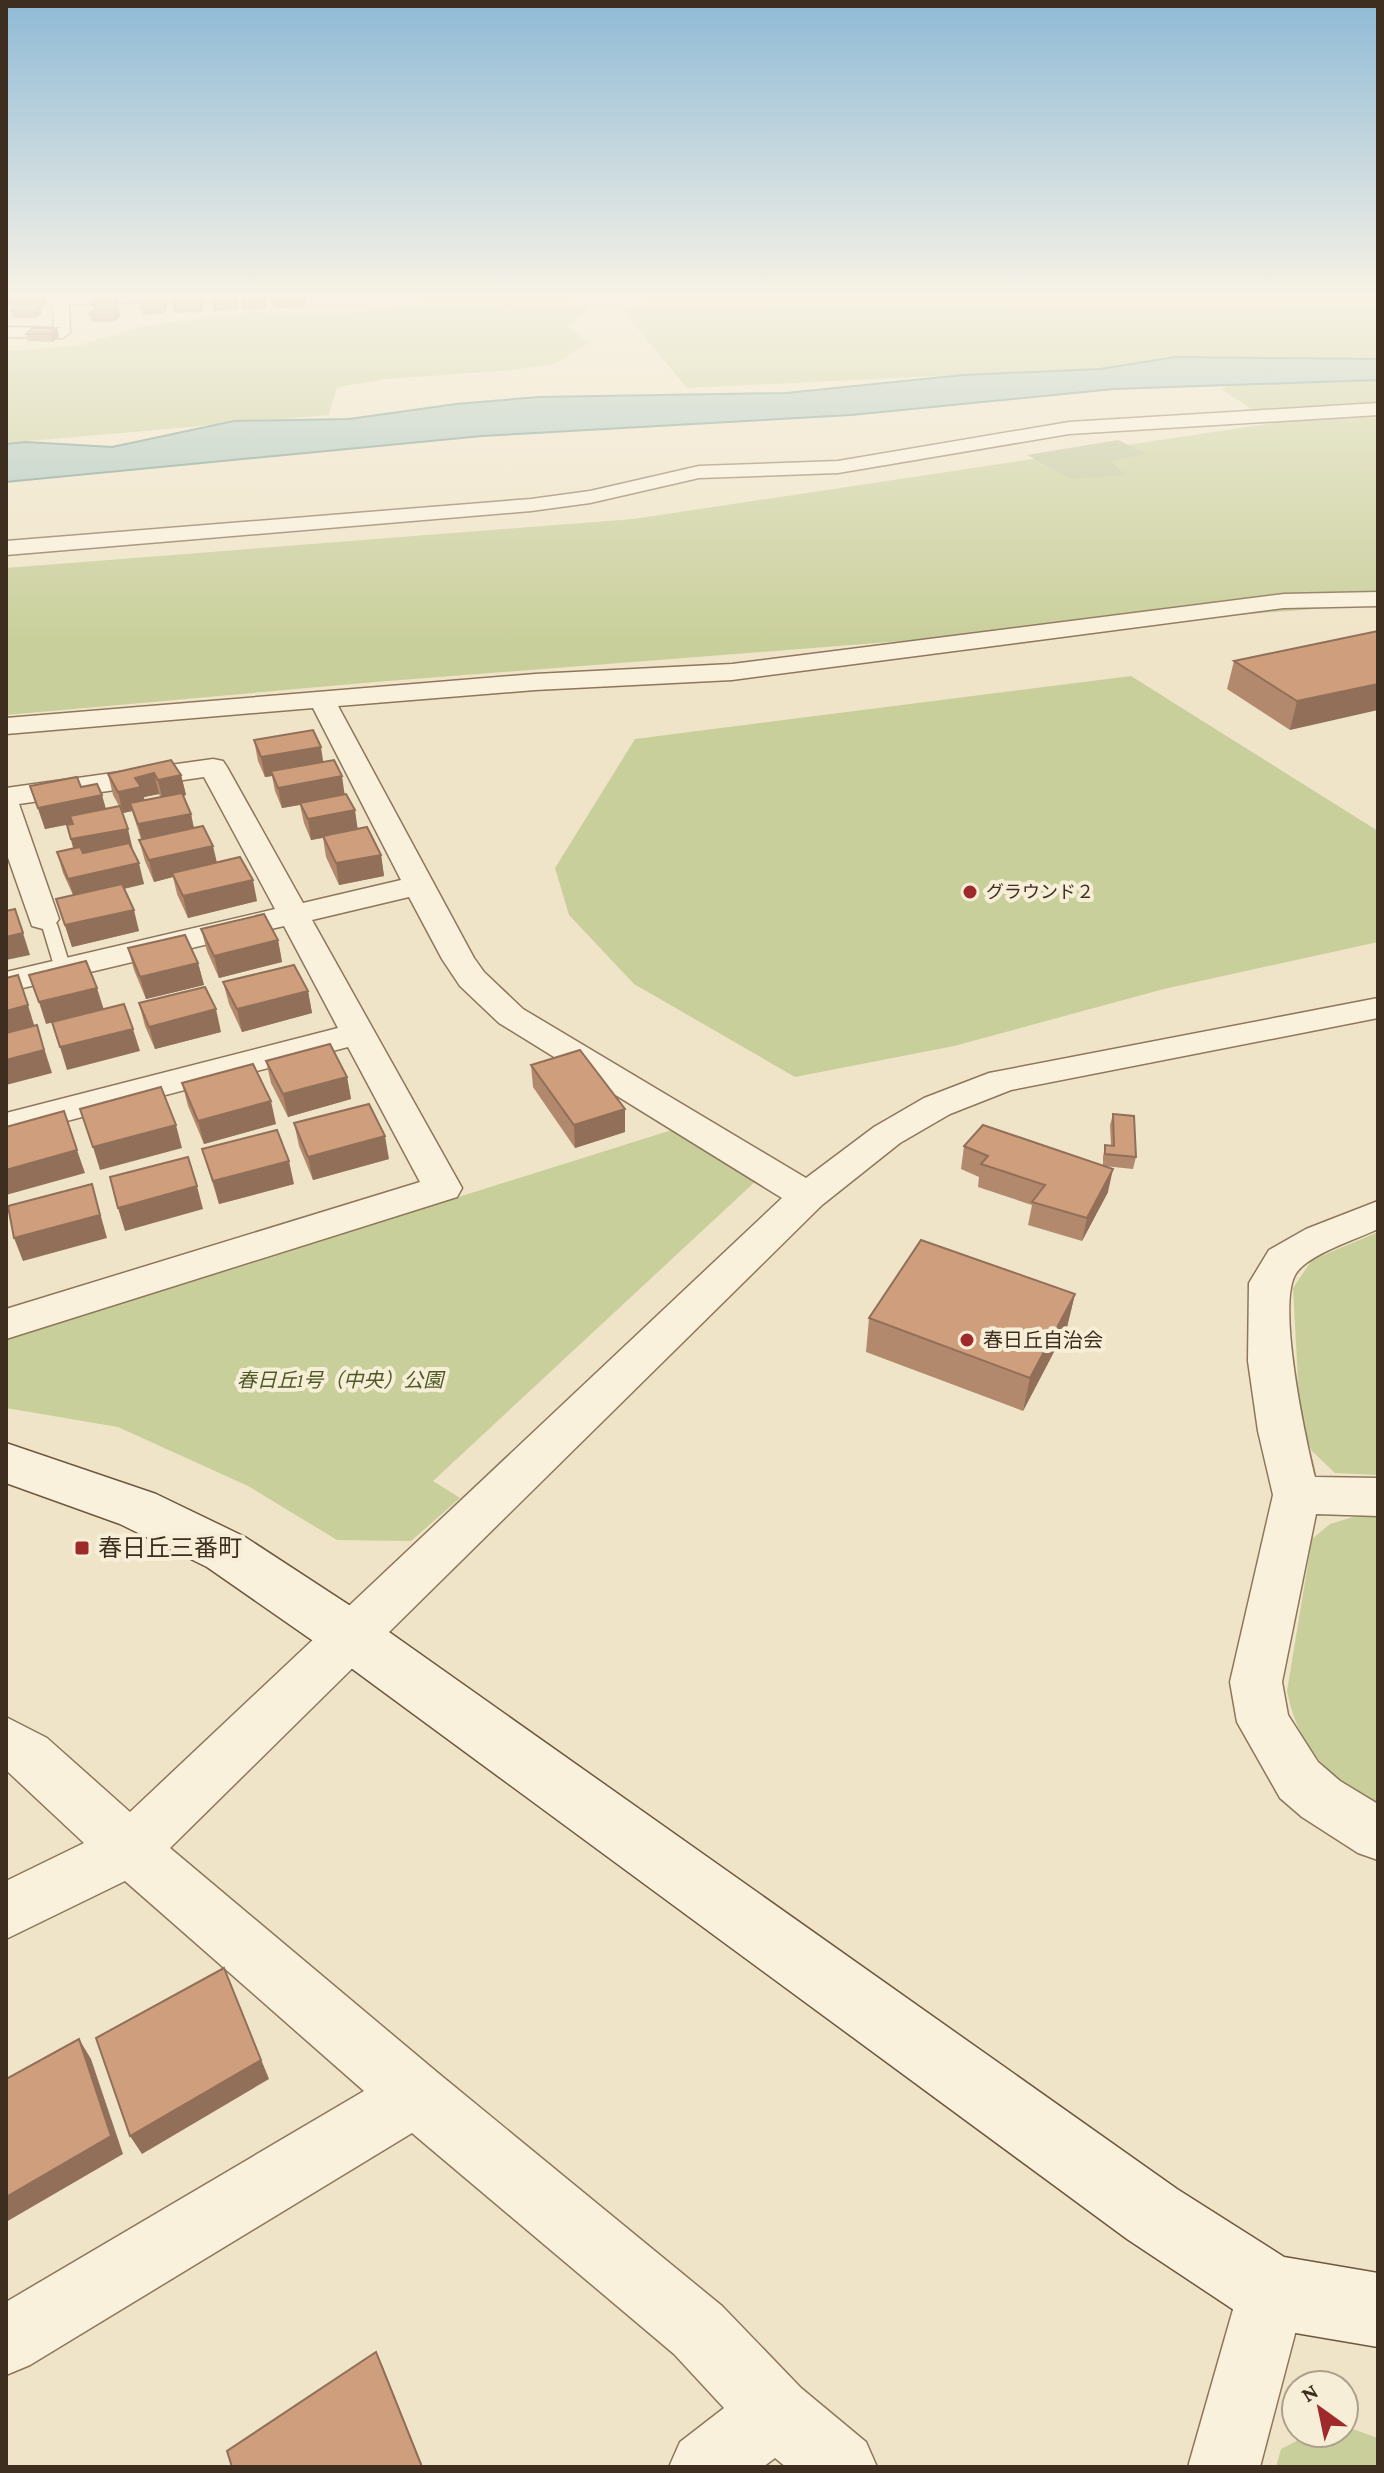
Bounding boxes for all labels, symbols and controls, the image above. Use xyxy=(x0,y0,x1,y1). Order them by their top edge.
place label: グラウンド２ xyxy=(986,882,1094,902)
marker: グラウンド２ xyxy=(961,883,979,901)
place label: 春日丘自治会 xyxy=(983,1329,1103,1351)
marker: 春日丘自治会 xyxy=(958,1331,976,1349)
park label: 春日丘1号（中央）公園 xyxy=(237,1369,446,1391)
place label: 春日丘三番町 xyxy=(98,1534,242,1561)
marker: 春日丘三番町 xyxy=(73,1539,91,1557)
north arrow xyxy=(1280,2369,1360,2449)
text: N xyxy=(1296,2378,1322,2407)

